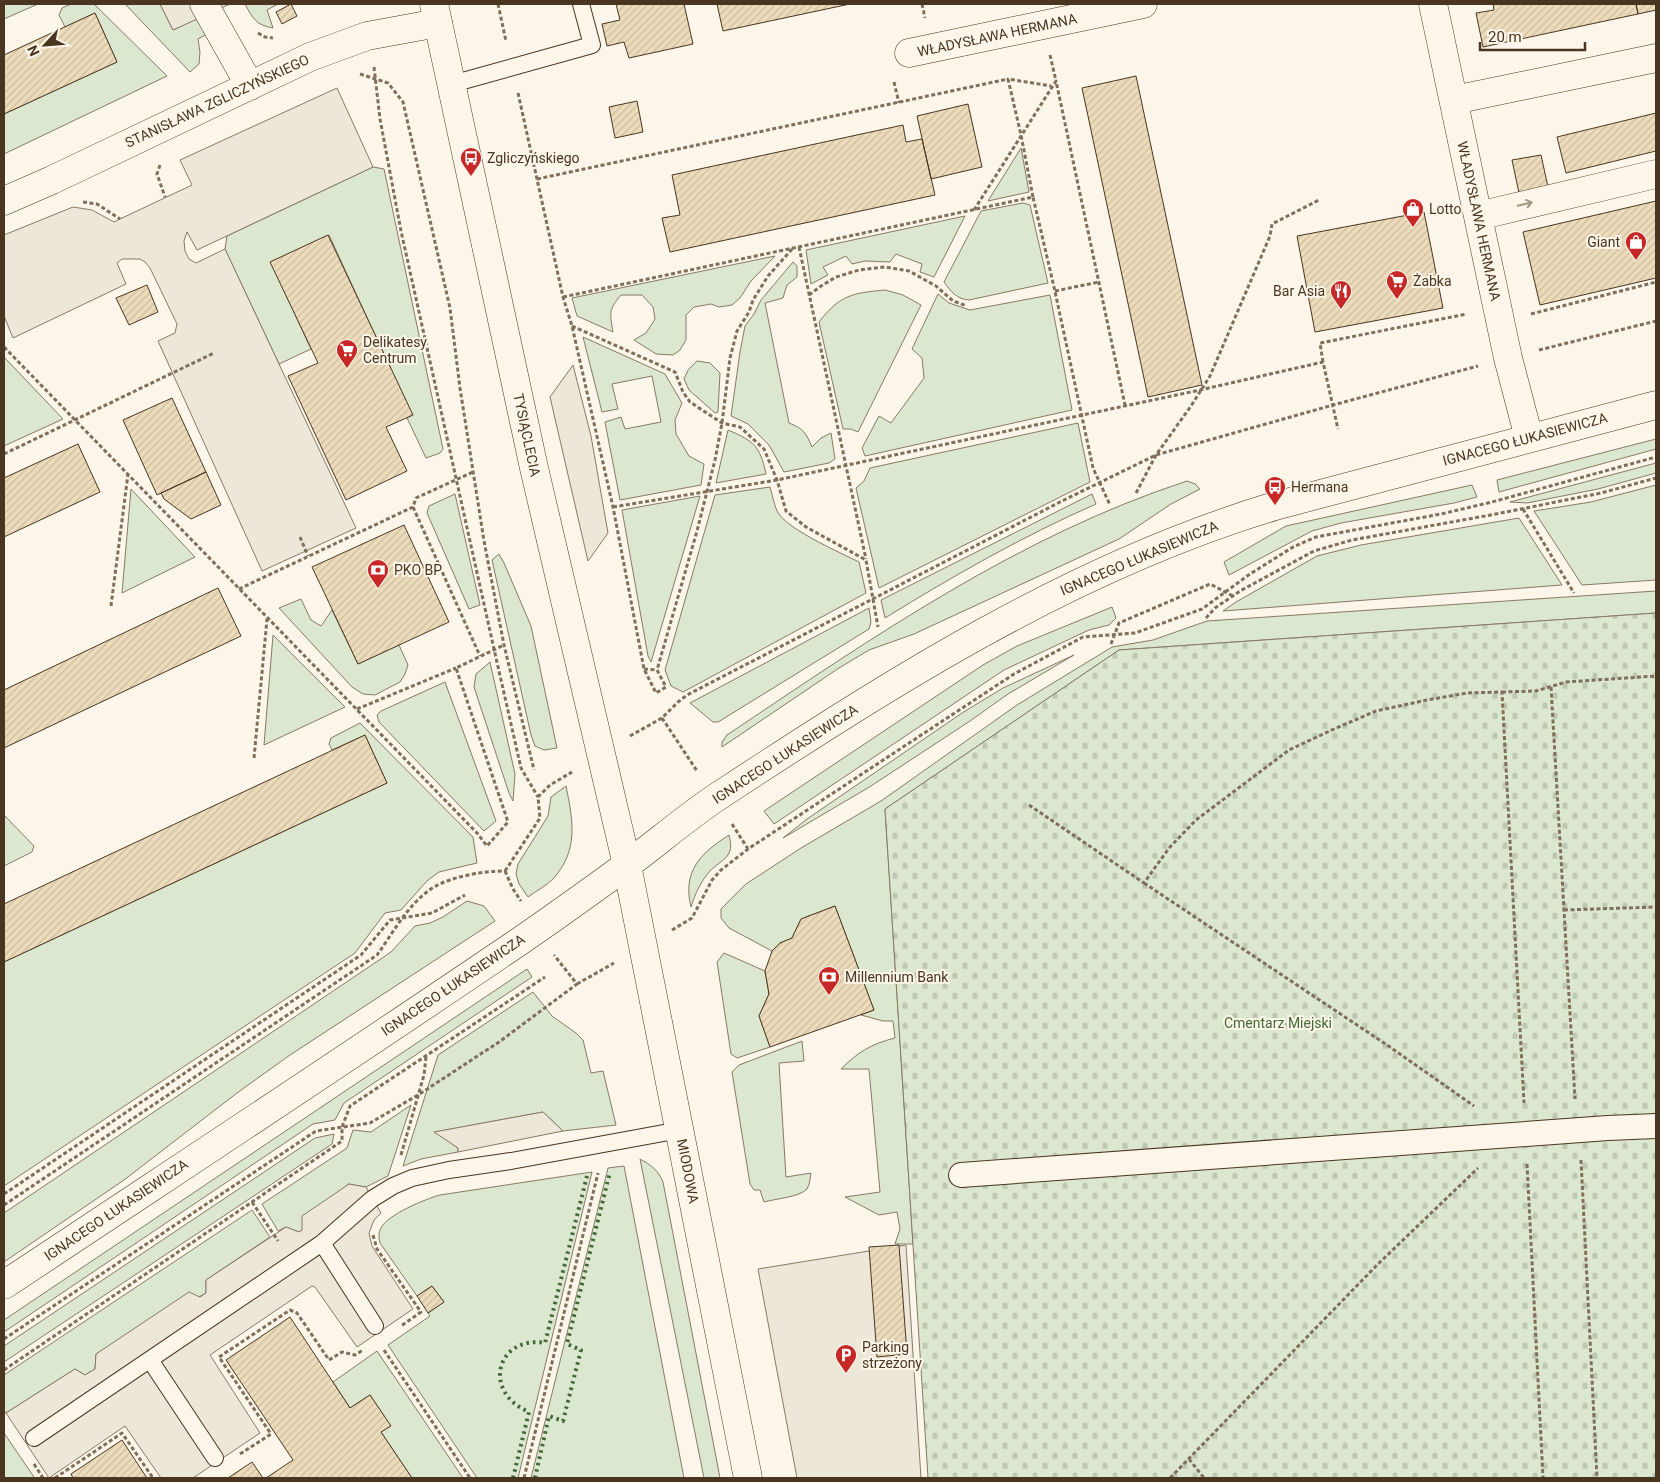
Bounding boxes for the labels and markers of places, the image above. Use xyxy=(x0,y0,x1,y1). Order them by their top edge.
bus stop icon: Zgliczyńskiego xyxy=(459,146,483,177)
place label: Zgliczyńskiego xyxy=(487,150,580,166)
shop icon: Lotto xyxy=(1401,197,1425,228)
place label: Lotto xyxy=(1429,201,1462,217)
shop icon: Giant xyxy=(1624,230,1648,261)
place label: Giant xyxy=(1587,234,1620,250)
supermarket icon: Żabka xyxy=(1385,269,1409,300)
place label: Żabka xyxy=(1413,273,1452,289)
restaurant icon: Bar Asia xyxy=(1329,279,1353,310)
place label: Bar Asia xyxy=(1273,283,1325,299)
place label: Delikatesy Centrum xyxy=(363,334,427,366)
supermarket icon: Delikatesy Centrum xyxy=(335,338,359,369)
bus stop icon: Hermana xyxy=(1263,475,1287,506)
place label: Hermana xyxy=(1291,479,1348,495)
bank icon: PKO BP xyxy=(366,558,390,589)
place label: PKO BP xyxy=(394,562,442,578)
bank icon: Millennium Bank xyxy=(817,965,841,996)
place label: Millennium Bank xyxy=(845,969,949,985)
place label: Parking strzeżony xyxy=(862,1339,922,1371)
parking icon: Parking strzeżony xyxy=(834,1343,858,1374)

